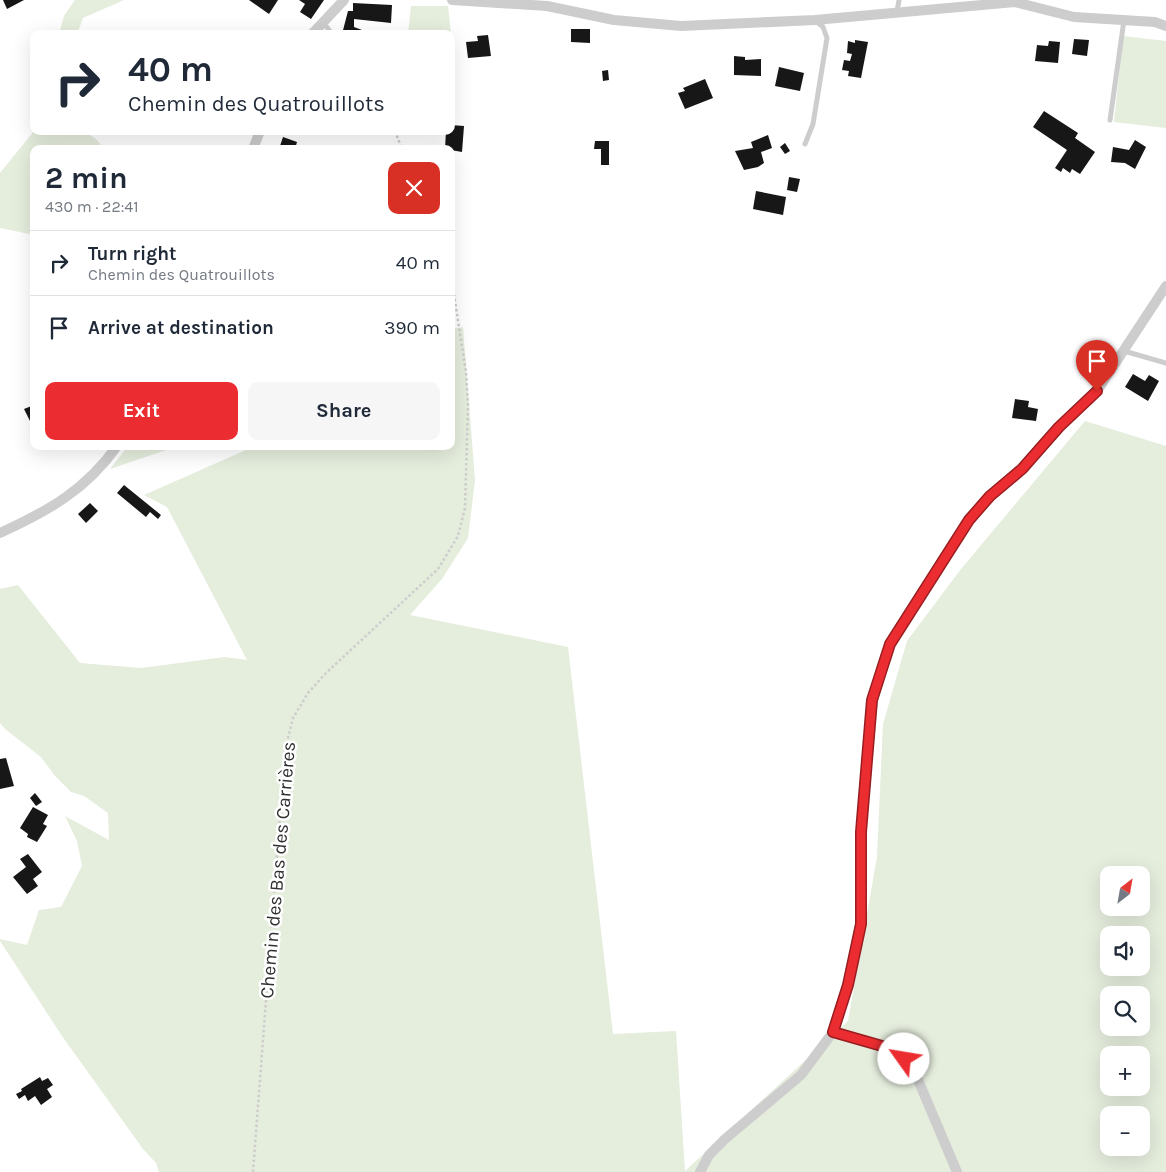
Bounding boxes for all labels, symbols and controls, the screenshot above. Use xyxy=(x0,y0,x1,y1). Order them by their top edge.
text: 40 m xyxy=(128,49,213,90)
icon: right xyxy=(45,50,110,115)
text: Chemin des Quatrouillots xyxy=(128,91,385,117)
text: 2 min xyxy=(45,160,128,196)
button: close xyxy=(388,162,440,214)
text: 430 m · 22:41 xyxy=(45,197,139,216)
text: Turn right xyxy=(88,243,177,265)
icon: right xyxy=(45,249,73,277)
text: 40 m xyxy=(396,252,440,274)
text: Chemin des Quatrouillots xyxy=(88,265,275,284)
icon: arrive xyxy=(45,314,73,342)
text: Arrive at destination xyxy=(88,317,274,339)
text: 390 m xyxy=(384,317,440,339)
pin xyxy=(1076,340,1118,391)
icon: arrive xyxy=(1083,347,1111,375)
button: Exit xyxy=(45,382,238,440)
button: Share xyxy=(248,382,440,440)
street label: Chemin des Bas des Carrières xyxy=(256,741,300,1000)
north arrow xyxy=(1100,866,1150,916)
map controls xyxy=(1100,866,1150,1156)
button: sound xyxy=(1100,926,1150,976)
button: search xyxy=(1100,986,1150,1036)
position arrow xyxy=(877,1032,929,1084)
button: + xyxy=(1100,1046,1150,1096)
button: − xyxy=(1100,1106,1150,1156)

